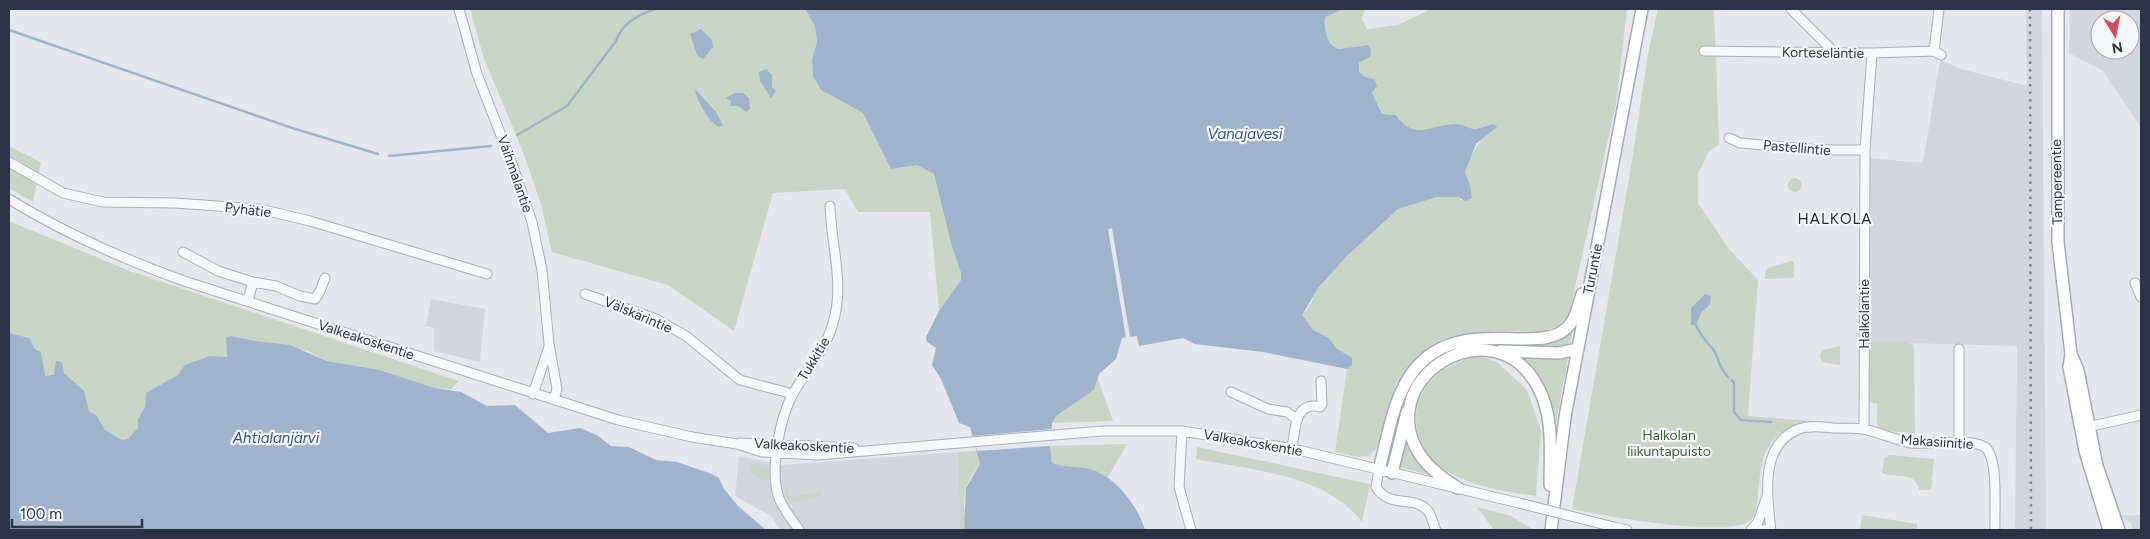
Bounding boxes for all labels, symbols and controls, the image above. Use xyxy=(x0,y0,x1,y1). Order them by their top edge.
north arrow xyxy=(2090,10,2140,60)
text: N xyxy=(2110,38,2124,57)
street label: Korteseläntie xyxy=(1782,44,1865,62)
water label: Vanajavesi xyxy=(1208,125,1283,143)
street label: Vaihmalantie xyxy=(494,133,536,215)
street label: Pastellintie xyxy=(1762,137,1832,159)
street label: Tampereentie xyxy=(2048,139,2066,225)
street label: Pyhätie xyxy=(224,199,273,221)
district label: HALKOLA xyxy=(1798,210,1872,228)
street label: Turuntie xyxy=(1580,242,1606,296)
street label: Halkolantie xyxy=(1856,279,1873,349)
street label: Välskärintie xyxy=(601,293,675,337)
street label: Valkeakoskentie xyxy=(316,316,417,364)
street label: Tukkitie xyxy=(794,334,834,384)
street label: Valkeakoskentie xyxy=(1202,426,1304,460)
park label: Halkolan liikuntapuisto xyxy=(1627,427,1711,460)
water label: Ahtialanjärvi xyxy=(232,429,320,447)
street label: Makasiinitie xyxy=(1900,431,1974,453)
street label: Valkeakoskentie xyxy=(753,435,855,457)
scale bar xyxy=(12,496,142,528)
text: 100 m xyxy=(20,505,62,523)

